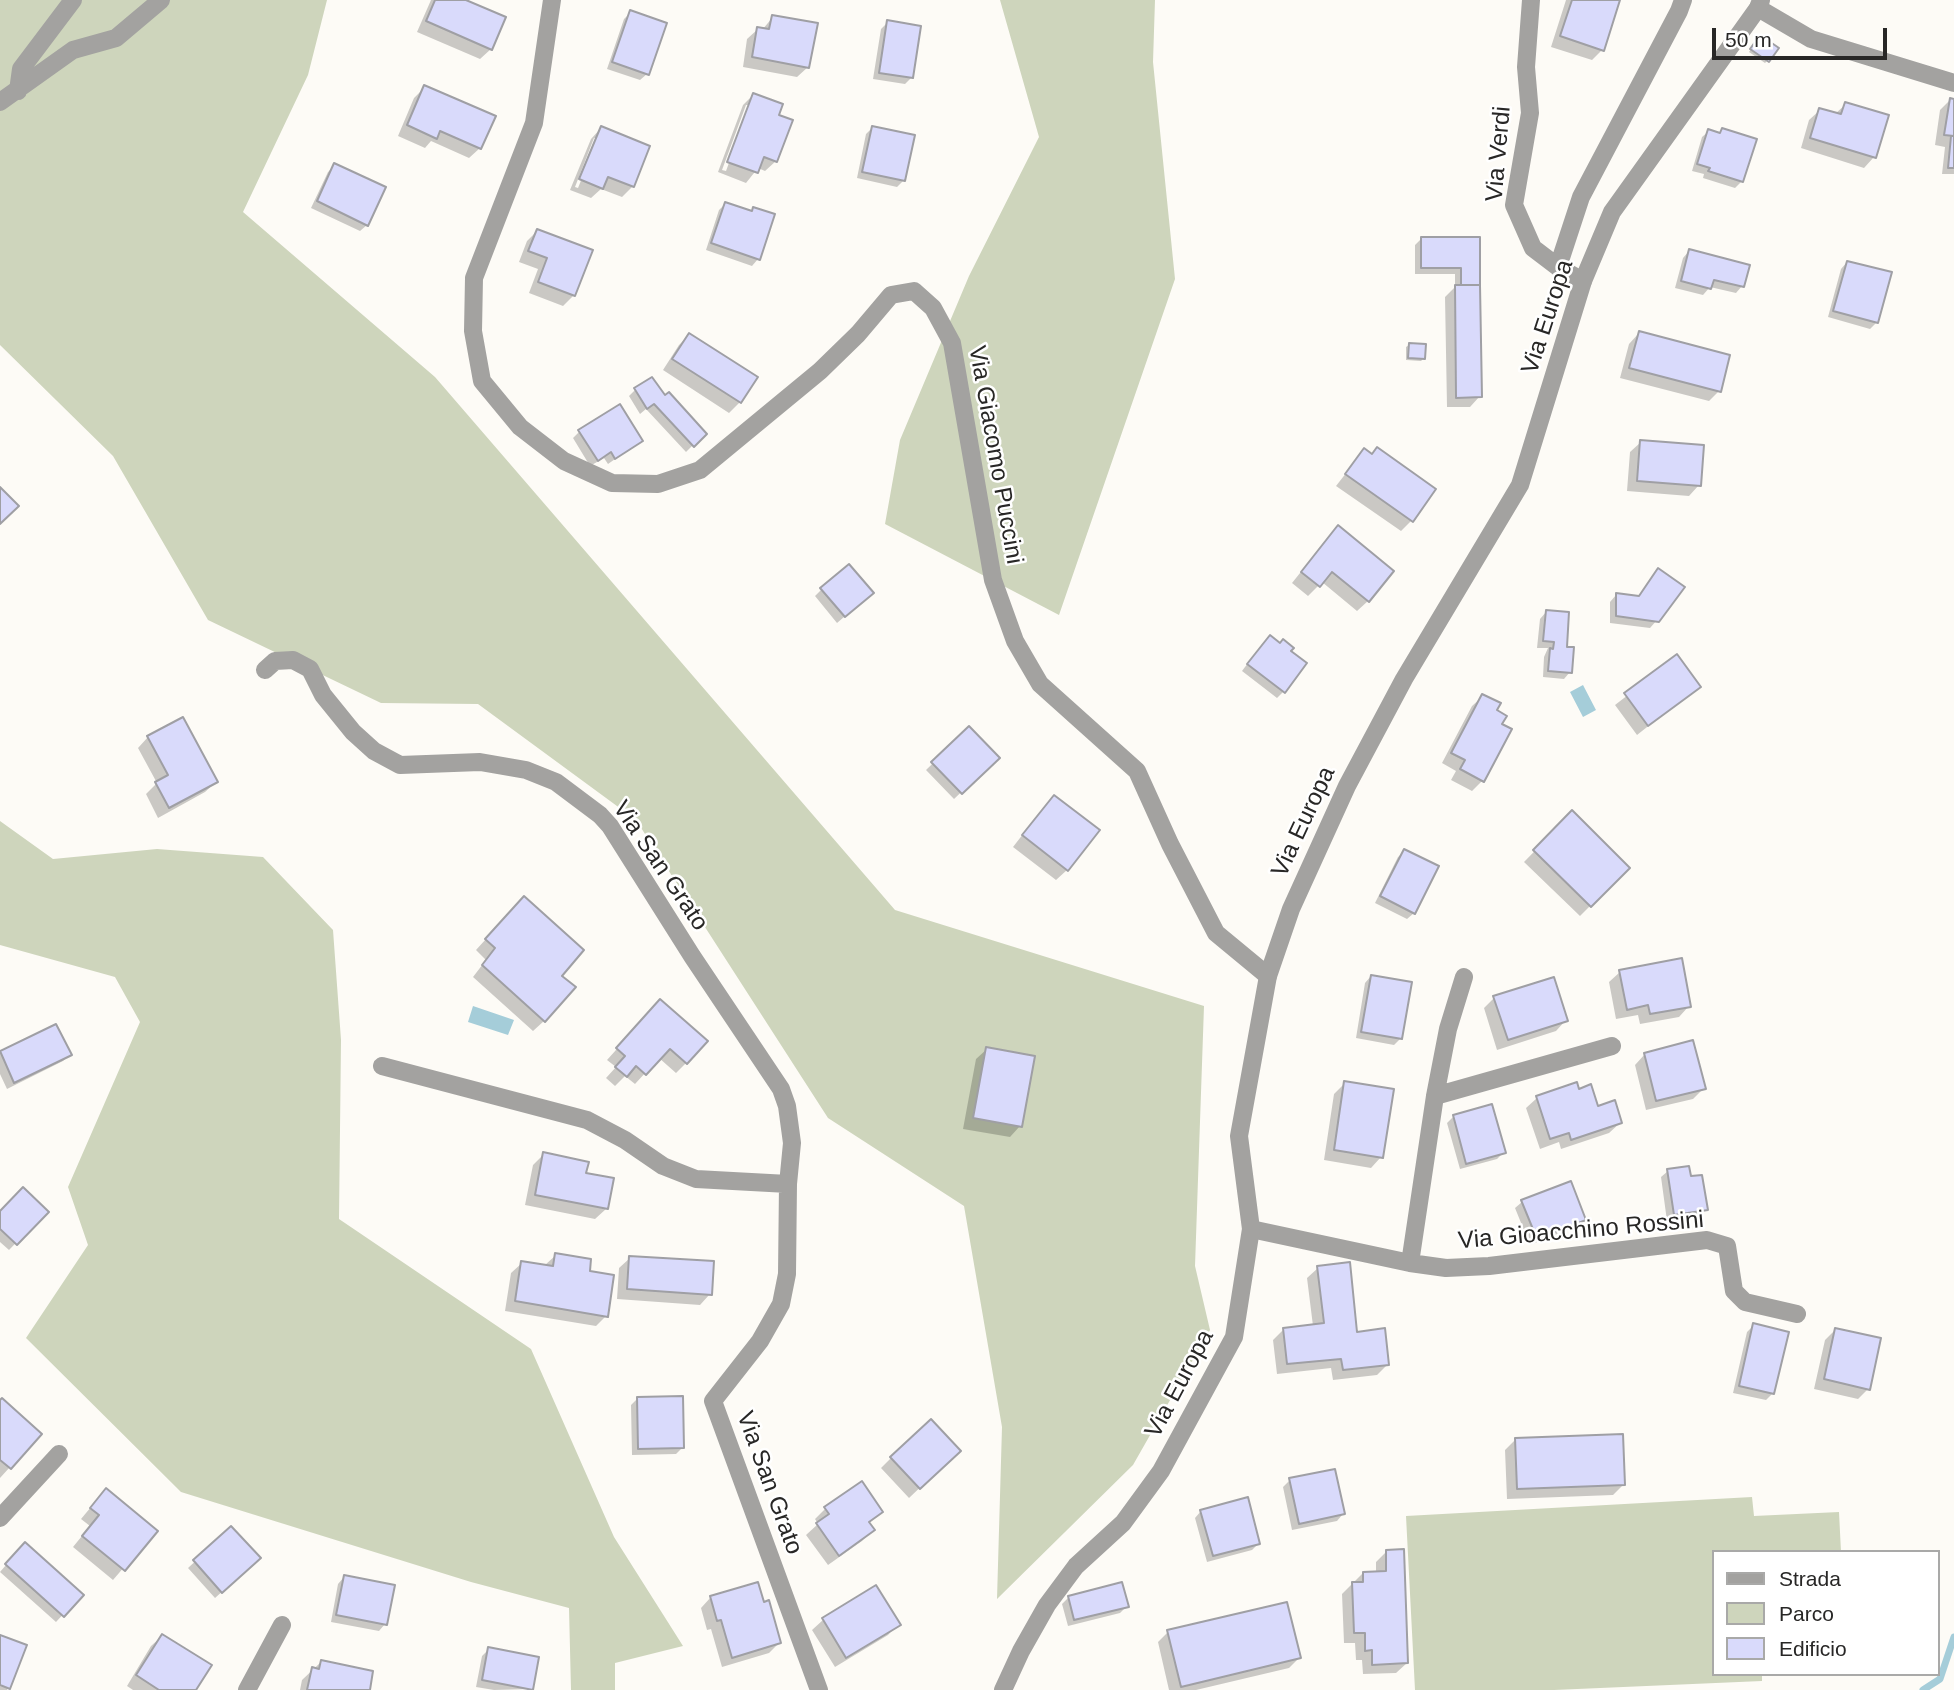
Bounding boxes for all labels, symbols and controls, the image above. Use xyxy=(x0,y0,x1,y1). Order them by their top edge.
scale bar xyxy=(1716,14,1891,58)
text: 50 m xyxy=(1725,28,1772,51)
street label: Via Verdi xyxy=(1480,105,1518,203)
street label: Via Europa xyxy=(1516,256,1580,378)
street label: Via Giacomo Puccini xyxy=(962,344,1028,566)
street label: Via Europa xyxy=(1266,762,1342,882)
street label: Via San Grato xyxy=(606,796,714,936)
street label: Via Gioacchino Rossini xyxy=(1457,1206,1705,1256)
street label: Via Europa xyxy=(1140,1325,1220,1443)
street label: Via San Grato xyxy=(730,1407,808,1559)
legend xyxy=(1713,1550,1940,1676)
text: Strada xyxy=(1779,1567,1841,1590)
text: Parco xyxy=(1779,1602,1834,1625)
text: Edificio xyxy=(1779,1637,1847,1660)

